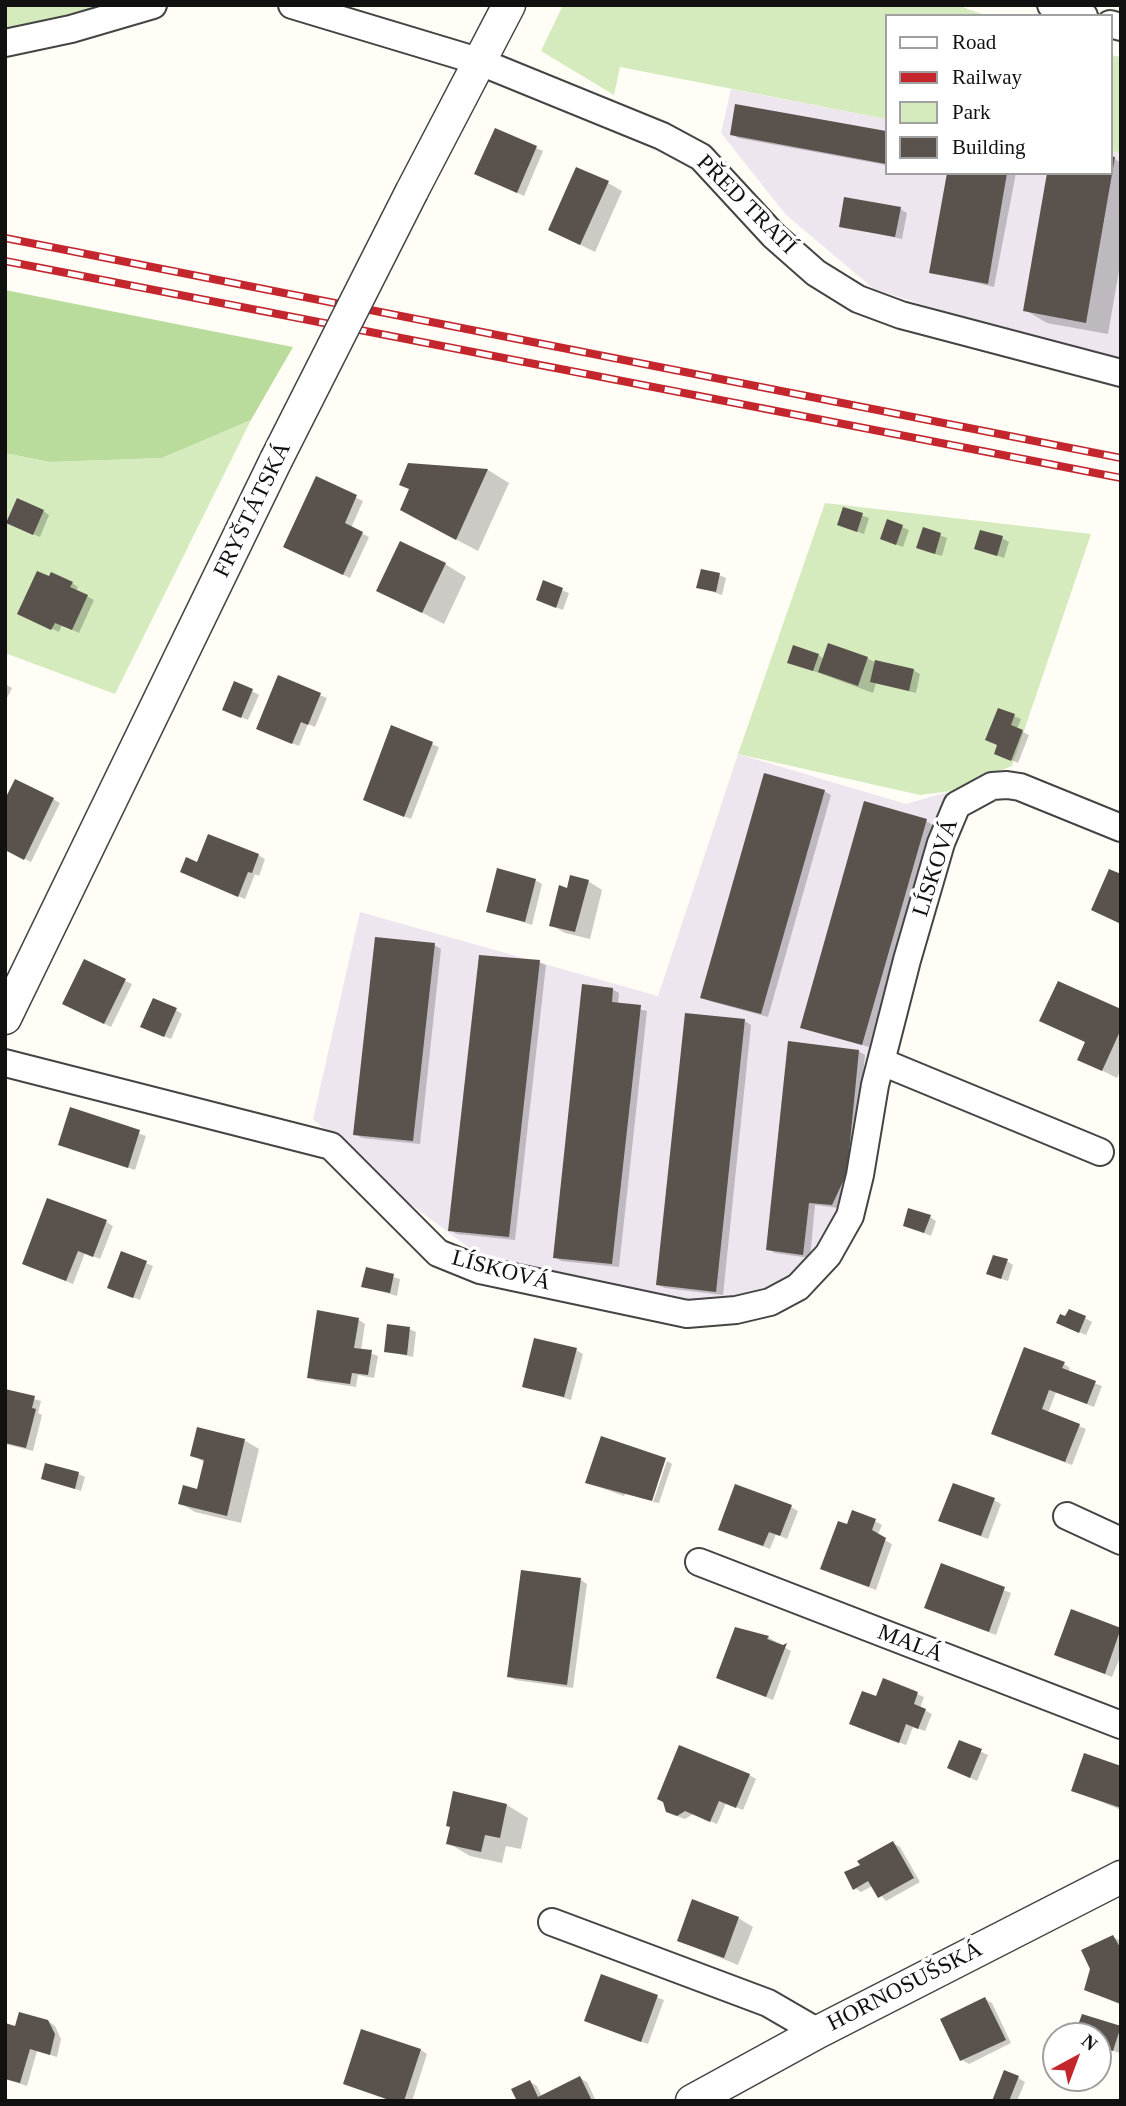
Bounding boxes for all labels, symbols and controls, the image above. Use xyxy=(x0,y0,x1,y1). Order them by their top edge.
legend xyxy=(884,14,1112,175)
text: Road xyxy=(952,30,996,54)
text: Railway xyxy=(952,65,1022,89)
text: Park xyxy=(952,100,991,124)
text: Building xyxy=(952,135,1026,159)
street label: PŘED TRATÍ xyxy=(690,149,802,261)
street label: FRYŠTÁTSKÁ xyxy=(208,438,298,582)
street label: LÍSKOVÁ xyxy=(907,816,965,920)
street label: LÍSKOVÁ xyxy=(449,1245,553,1297)
street label: MALÁ xyxy=(873,1619,947,1669)
street label: HORNOSUŠSKÁ xyxy=(823,1936,987,2038)
north arrow xyxy=(1042,2022,1112,2092)
text: N xyxy=(1078,2030,1102,2055)

